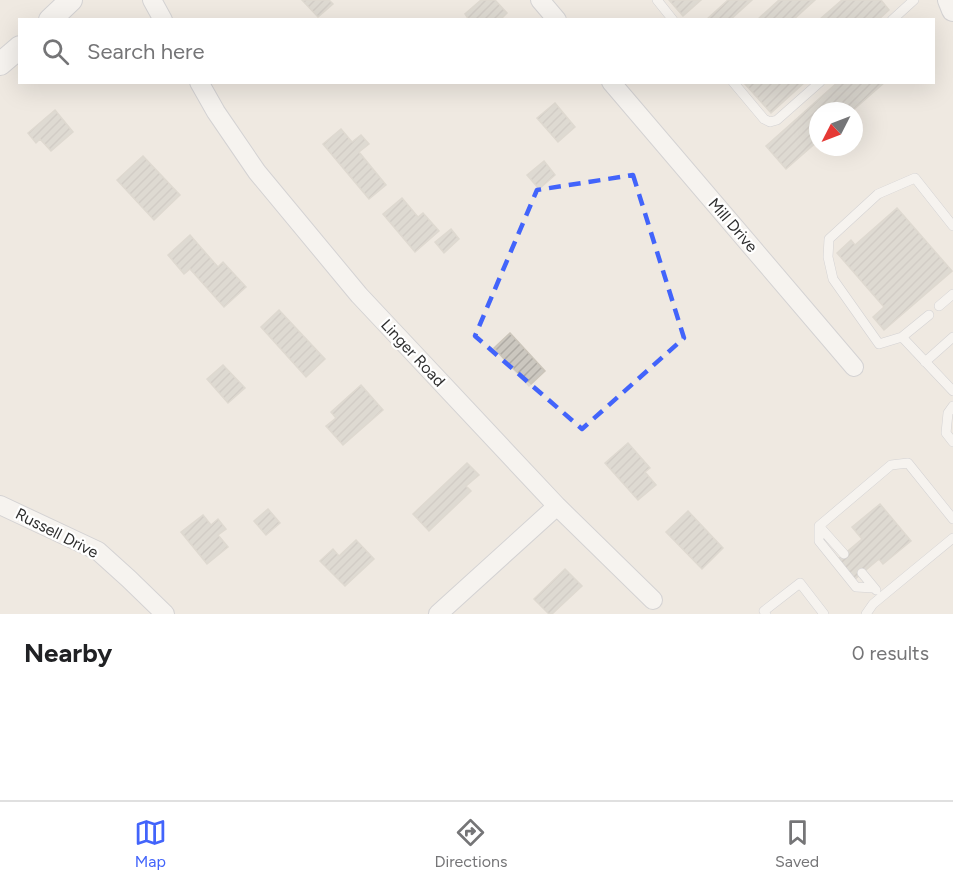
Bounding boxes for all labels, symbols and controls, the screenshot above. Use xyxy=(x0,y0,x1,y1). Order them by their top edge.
search box xyxy=(18,18,935,84)
icon: search xyxy=(39,35,72,68)
text: Search here xyxy=(87,38,205,65)
north arrow xyxy=(809,102,863,156)
street label: Mill Drive xyxy=(704,194,762,256)
street label: Linger Road xyxy=(377,315,449,391)
street label: Russell Drive xyxy=(12,504,102,562)
text: Nearby xyxy=(24,637,112,669)
text: 0 results xyxy=(852,641,929,665)
tab: Map xyxy=(134,816,167,871)
tab: Directions xyxy=(434,816,507,871)
tab: Saved xyxy=(775,816,819,871)

